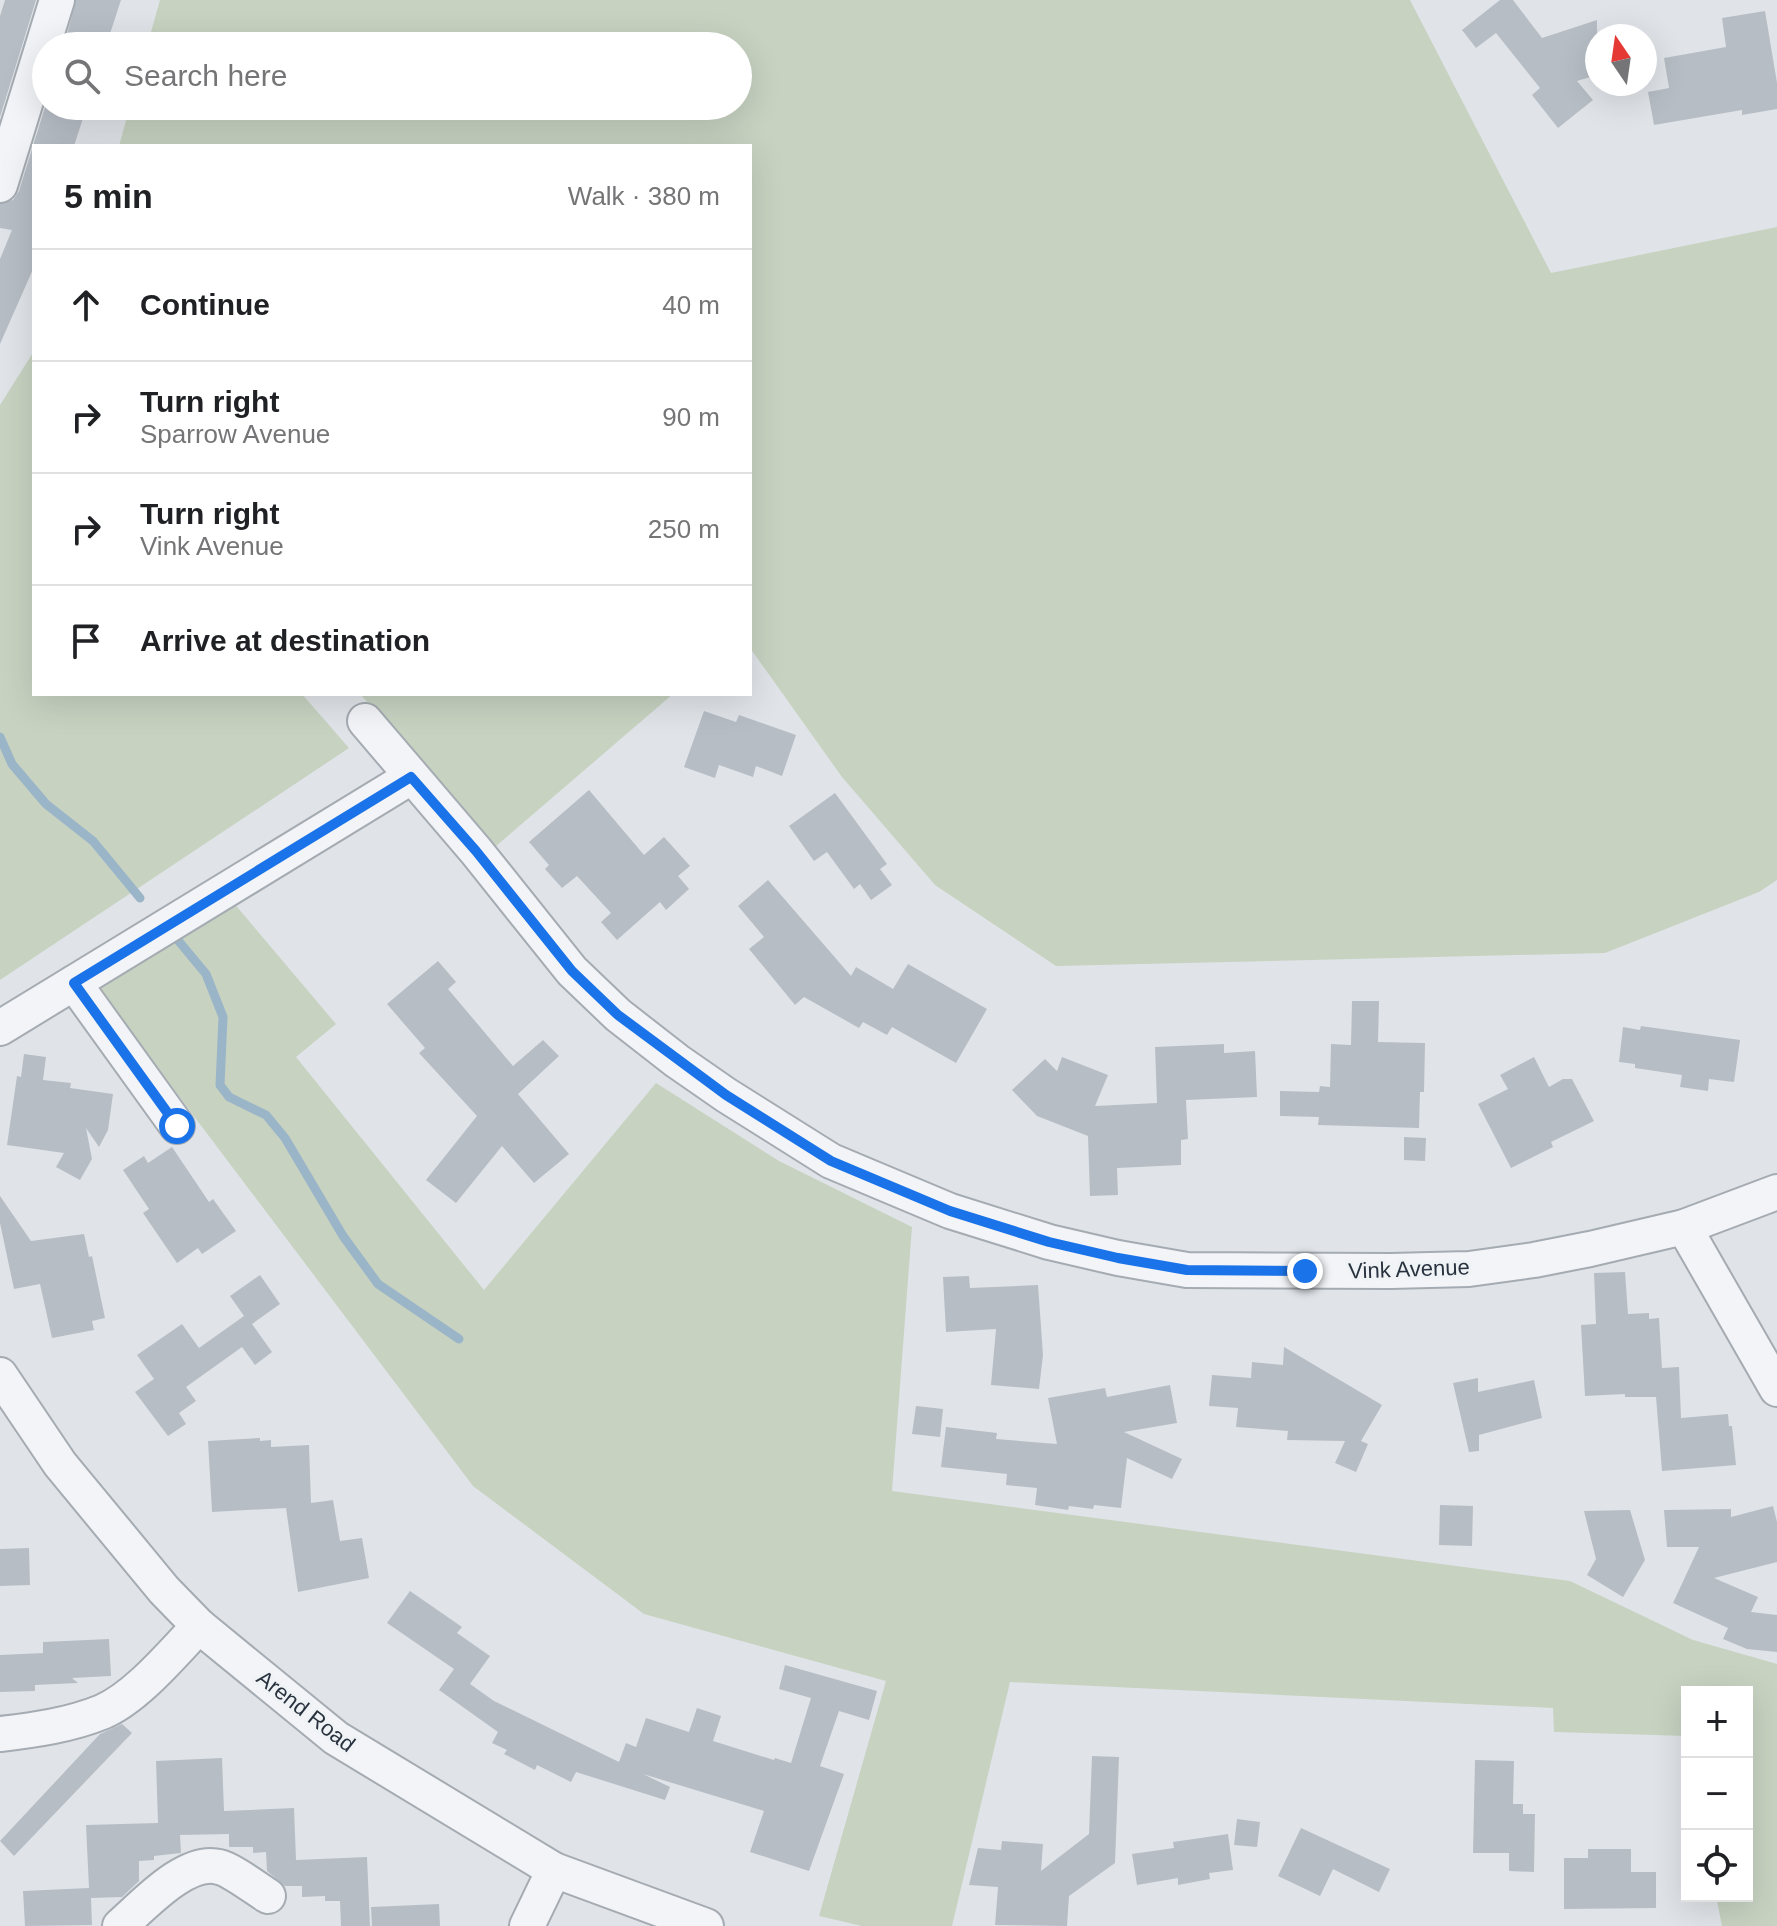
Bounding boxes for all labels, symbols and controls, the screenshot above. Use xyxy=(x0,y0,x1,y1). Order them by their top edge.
north arrow xyxy=(1585,24,1657,96)
search box xyxy=(32,32,752,120)
icon: search xyxy=(60,54,104,98)
text: Search here xyxy=(124,59,287,92)
text: 5 min xyxy=(64,177,153,215)
text: Walk · 380 m xyxy=(568,181,720,211)
icon: ahead xyxy=(64,283,108,327)
text: Continue xyxy=(140,288,270,321)
text: 40 m xyxy=(662,290,720,320)
text: Turn right xyxy=(140,385,279,418)
icon: right xyxy=(64,395,108,439)
text: 90 m xyxy=(662,402,720,432)
text: Sparrow Avenue xyxy=(140,419,330,449)
text: Turn right xyxy=(140,497,279,530)
icon: right xyxy=(64,507,108,551)
text: 250 m xyxy=(648,514,720,544)
text: Vink Avenue xyxy=(140,531,284,561)
icon: arrive xyxy=(64,619,108,663)
text: Arrive at destination xyxy=(140,624,430,657)
route start xyxy=(159,1108,195,1144)
route end xyxy=(1287,1253,1323,1289)
street label: Vink Avenue xyxy=(1348,1254,1470,1284)
street label: Arend Road xyxy=(252,1665,360,1757)
map controls xyxy=(1681,1686,1753,1902)
button: + xyxy=(1681,1686,1753,1758)
button: − xyxy=(1681,1758,1753,1830)
button: locate xyxy=(1681,1830,1753,1902)

